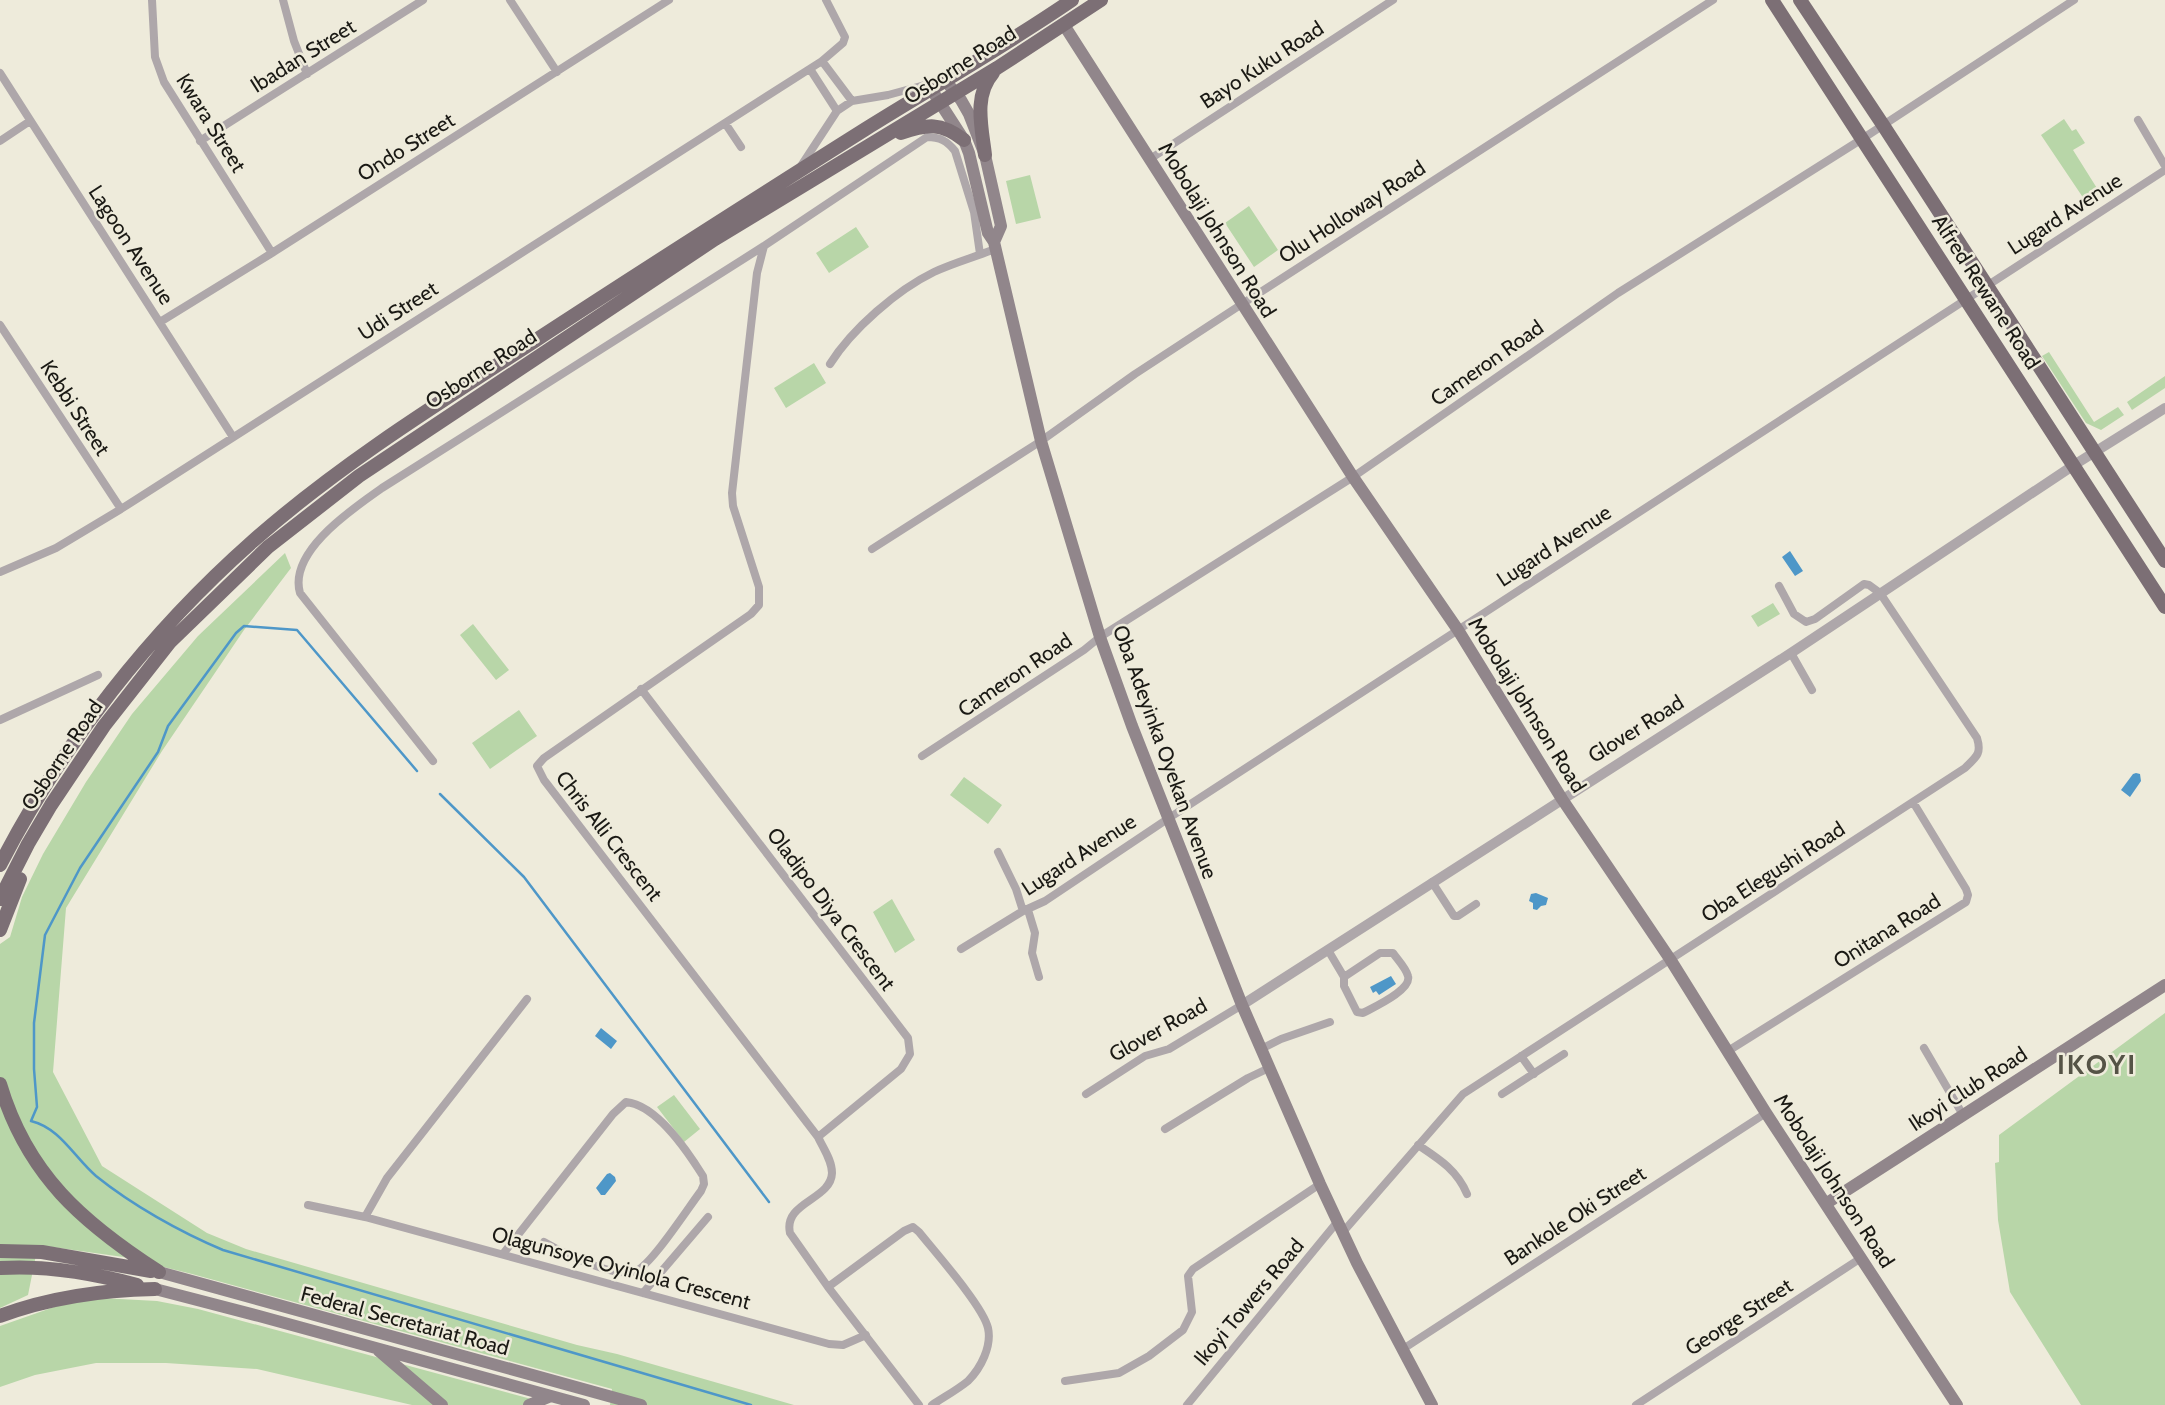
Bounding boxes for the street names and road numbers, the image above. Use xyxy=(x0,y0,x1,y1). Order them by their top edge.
street label: Ibadan Street xyxy=(246,13,360,98)
street label: Bayo Kuku Road xyxy=(1195,15,1328,114)
street label: Osborne Road xyxy=(899,20,1020,109)
street label: Kwara Street xyxy=(171,69,252,177)
street label: Ondo Street xyxy=(353,107,459,186)
street label: Mobolaji Johnson Road xyxy=(1152,137,1282,323)
street label: Olu Holloway Road xyxy=(1274,155,1430,268)
street label: Lugard Avenue xyxy=(2003,167,2127,260)
street label: Lagoon Avenue xyxy=(84,180,179,309)
street label: Alfred Rewane Road xyxy=(1927,210,2046,374)
street label: Udi Street xyxy=(353,276,442,346)
street label: Cameron Road xyxy=(1425,314,1548,411)
street label: Osborne Road xyxy=(421,323,541,414)
street label: Kebbi Street xyxy=(35,355,115,460)
street label: Lugard Avenue xyxy=(1492,499,1616,592)
street label: Mobolaji Johnson Road xyxy=(1462,612,1592,798)
street label: Oba Adeyinka Oyekan Avenue xyxy=(1108,622,1223,882)
street label: Cameron Road xyxy=(953,627,1076,722)
street label: Glover Road xyxy=(1583,689,1688,768)
street label: Osborne Road xyxy=(16,695,108,814)
street label: Chris Alli Crescent xyxy=(551,766,668,906)
street label: Lugard Avenue xyxy=(1017,808,1141,901)
street label: Oba Elegushi Road xyxy=(1696,816,1849,927)
street label: Oladipo Diya Crescent xyxy=(762,822,901,995)
street label: Onitana Road xyxy=(1829,888,1945,973)
street label: Glover Road xyxy=(1104,992,1211,1067)
street label: Ikoyi Club Road xyxy=(1904,1041,2032,1136)
street label: Mobolaji Johnson Road xyxy=(1768,1089,1900,1273)
street label: Bankole Oki Street xyxy=(1499,1160,1650,1271)
street label: Olagunsoye Oyinlola Crescent xyxy=(489,1221,753,1314)
street label: Ikoyi Towers Road xyxy=(1188,1233,1309,1370)
street label: George Street xyxy=(1680,1273,1797,1360)
street label: Federal Secretariat Road xyxy=(298,1281,512,1360)

